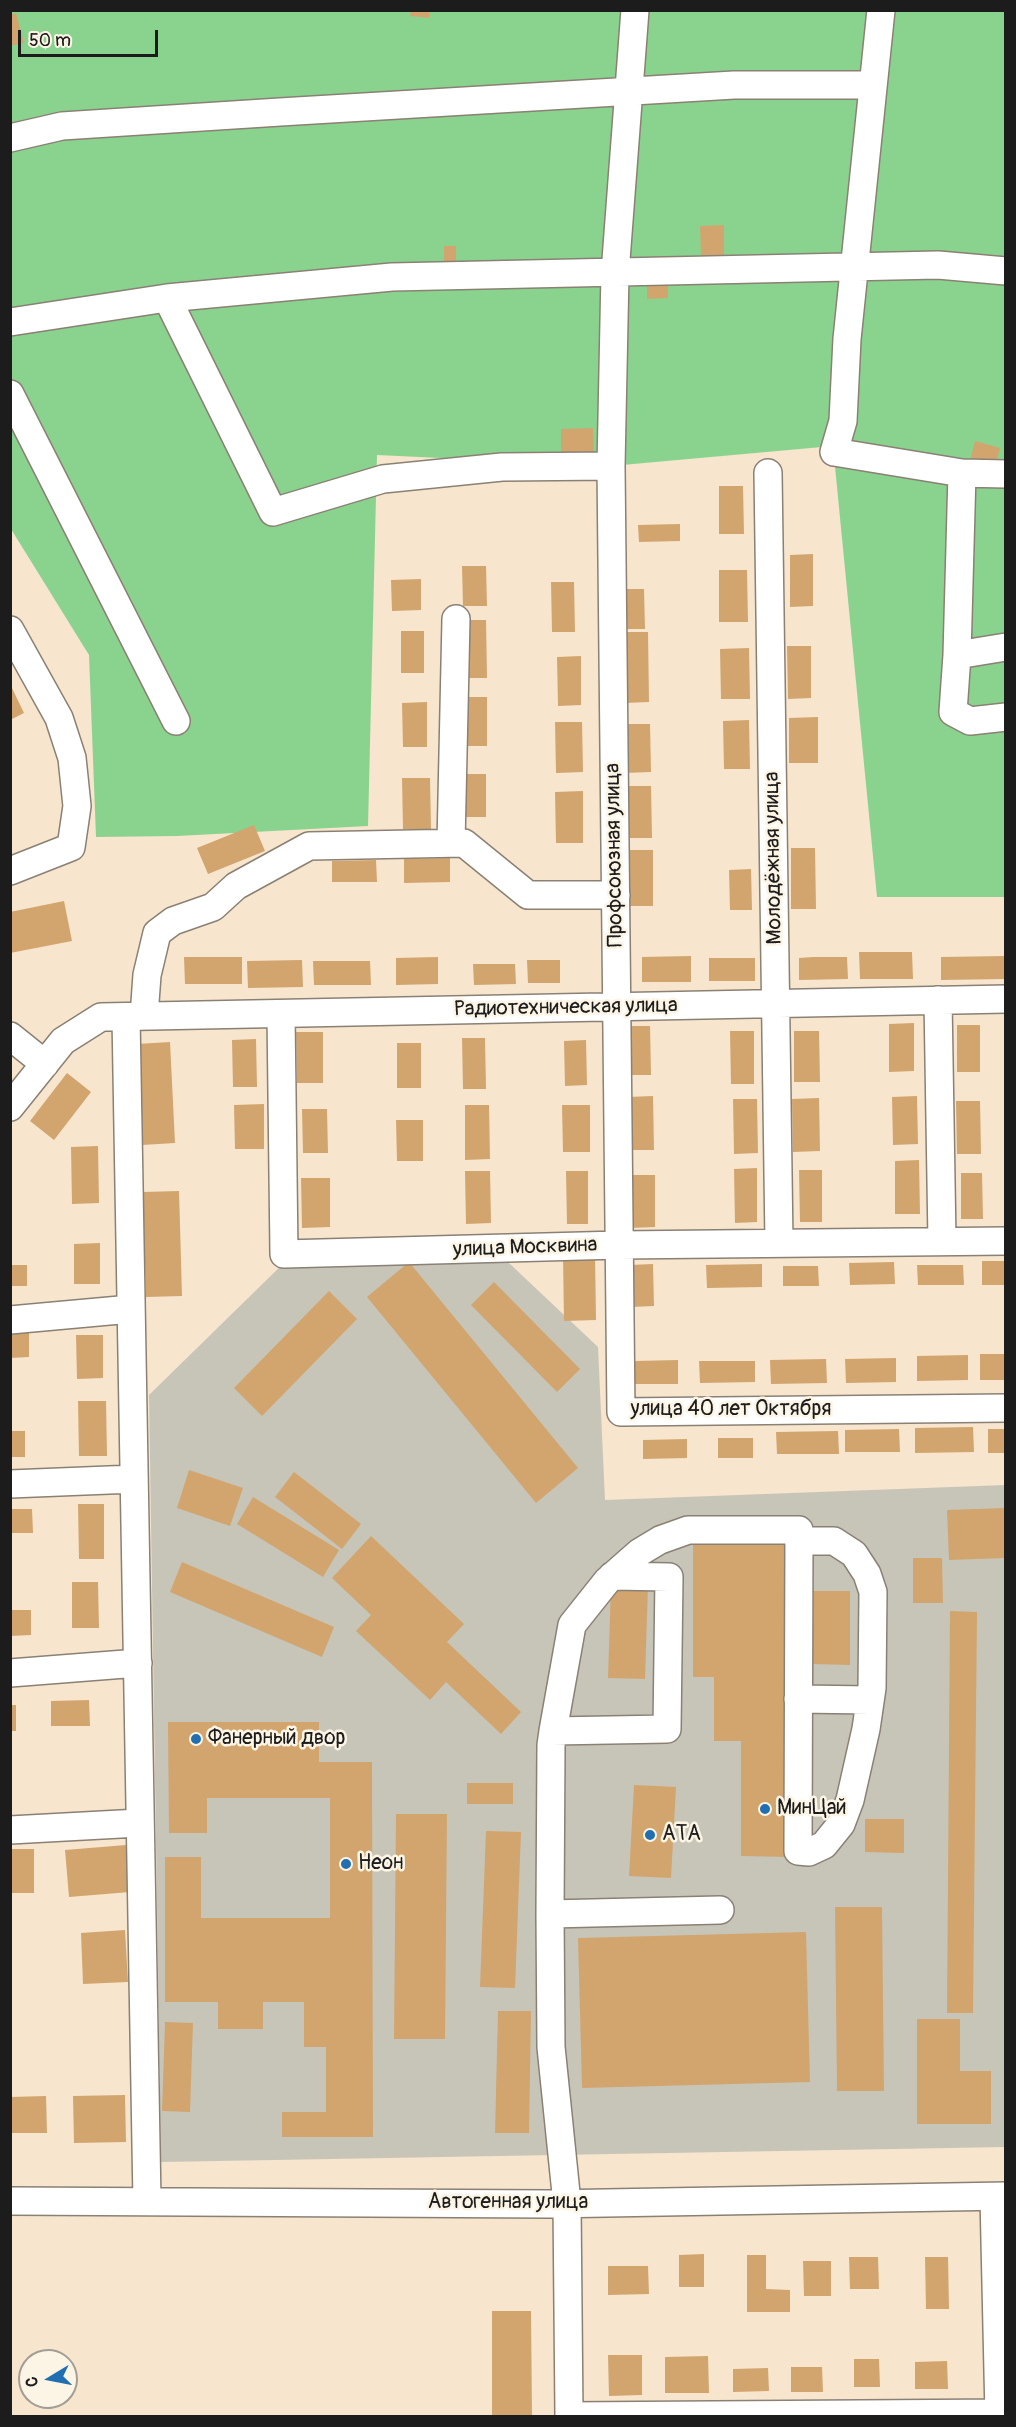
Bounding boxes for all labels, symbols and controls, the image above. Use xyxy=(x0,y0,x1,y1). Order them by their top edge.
scale bar xyxy=(21,18,160,56)
text: 50 m xyxy=(29,29,71,52)
street label: Профсоюзная улица xyxy=(601,763,629,947)
street label: Молодёжная улица xyxy=(760,771,788,945)
street label: Радиотехническая улица xyxy=(454,993,678,1023)
street label: улица Москвина xyxy=(452,1233,598,1263)
street label: улица 40 лет Октября xyxy=(631,1397,831,1423)
place label: Фанерный двор xyxy=(208,1726,345,1752)
marker: Фанерный двор xyxy=(189,1732,203,1746)
place label: МинЦай xyxy=(777,1796,847,1822)
marker: МинЦай xyxy=(758,1802,772,1816)
place label: АТА xyxy=(662,1822,701,1848)
marker: АТА xyxy=(643,1828,657,1842)
place label: Неон xyxy=(358,1851,403,1877)
marker: Неон xyxy=(339,1857,353,1871)
street label: Автогенная улица xyxy=(428,2190,588,2216)
north arrow xyxy=(18,2349,78,2409)
text: С xyxy=(22,2375,43,2388)

